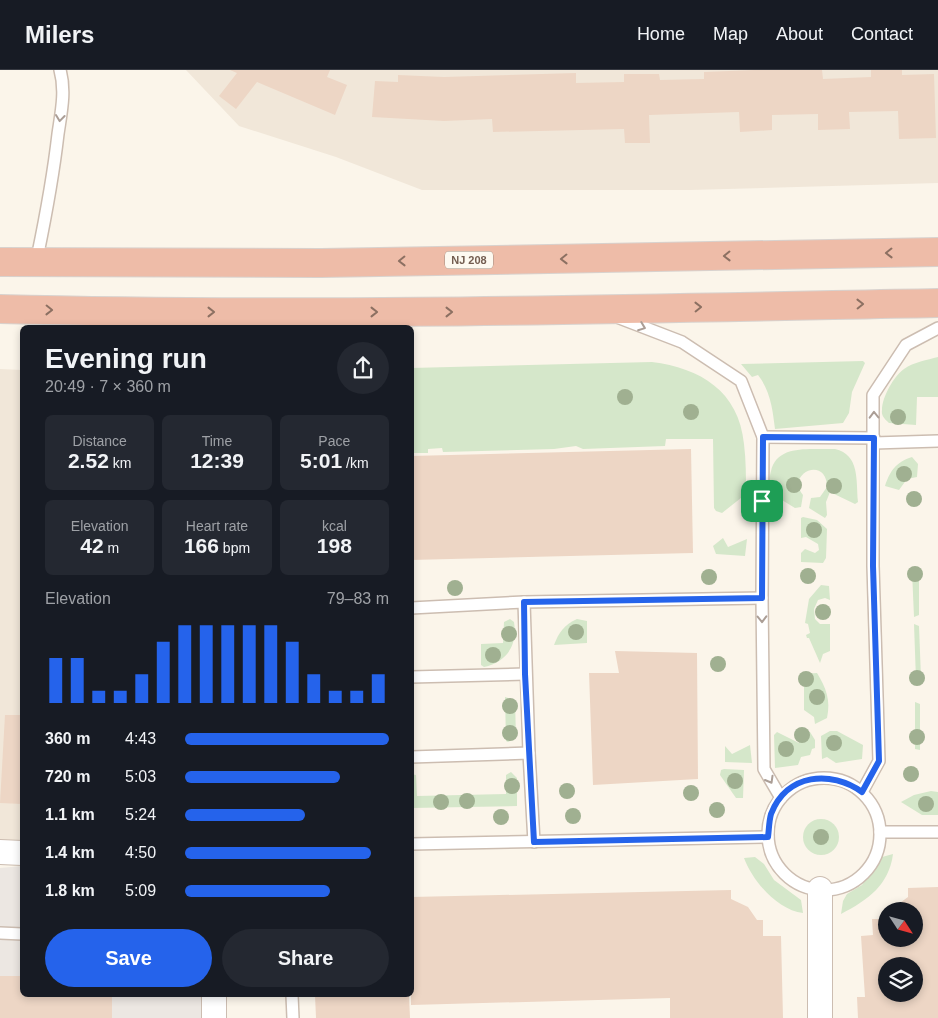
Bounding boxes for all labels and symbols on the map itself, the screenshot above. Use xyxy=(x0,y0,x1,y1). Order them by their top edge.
one-way arrow xyxy=(55,115,66,123)
one-way arrow xyxy=(885,248,893,258)
one-way arrow xyxy=(723,251,730,261)
road number: NJ 208 xyxy=(445,252,493,268)
one-way arrow xyxy=(560,254,568,264)
one-way arrow xyxy=(398,256,406,267)
one-way arrow xyxy=(857,299,865,310)
one-way arrow xyxy=(694,302,702,313)
one-way arrow xyxy=(45,305,53,315)
one-way arrow xyxy=(208,307,215,317)
one-way arrow xyxy=(370,307,378,317)
one-way arrow xyxy=(446,307,453,317)
one-way arrow xyxy=(637,321,646,331)
one-way arrow xyxy=(869,411,879,419)
pin xyxy=(741,480,783,522)
one-way arrow xyxy=(757,615,767,623)
one-way arrow xyxy=(764,774,774,783)
north arrow xyxy=(878,902,922,948)

